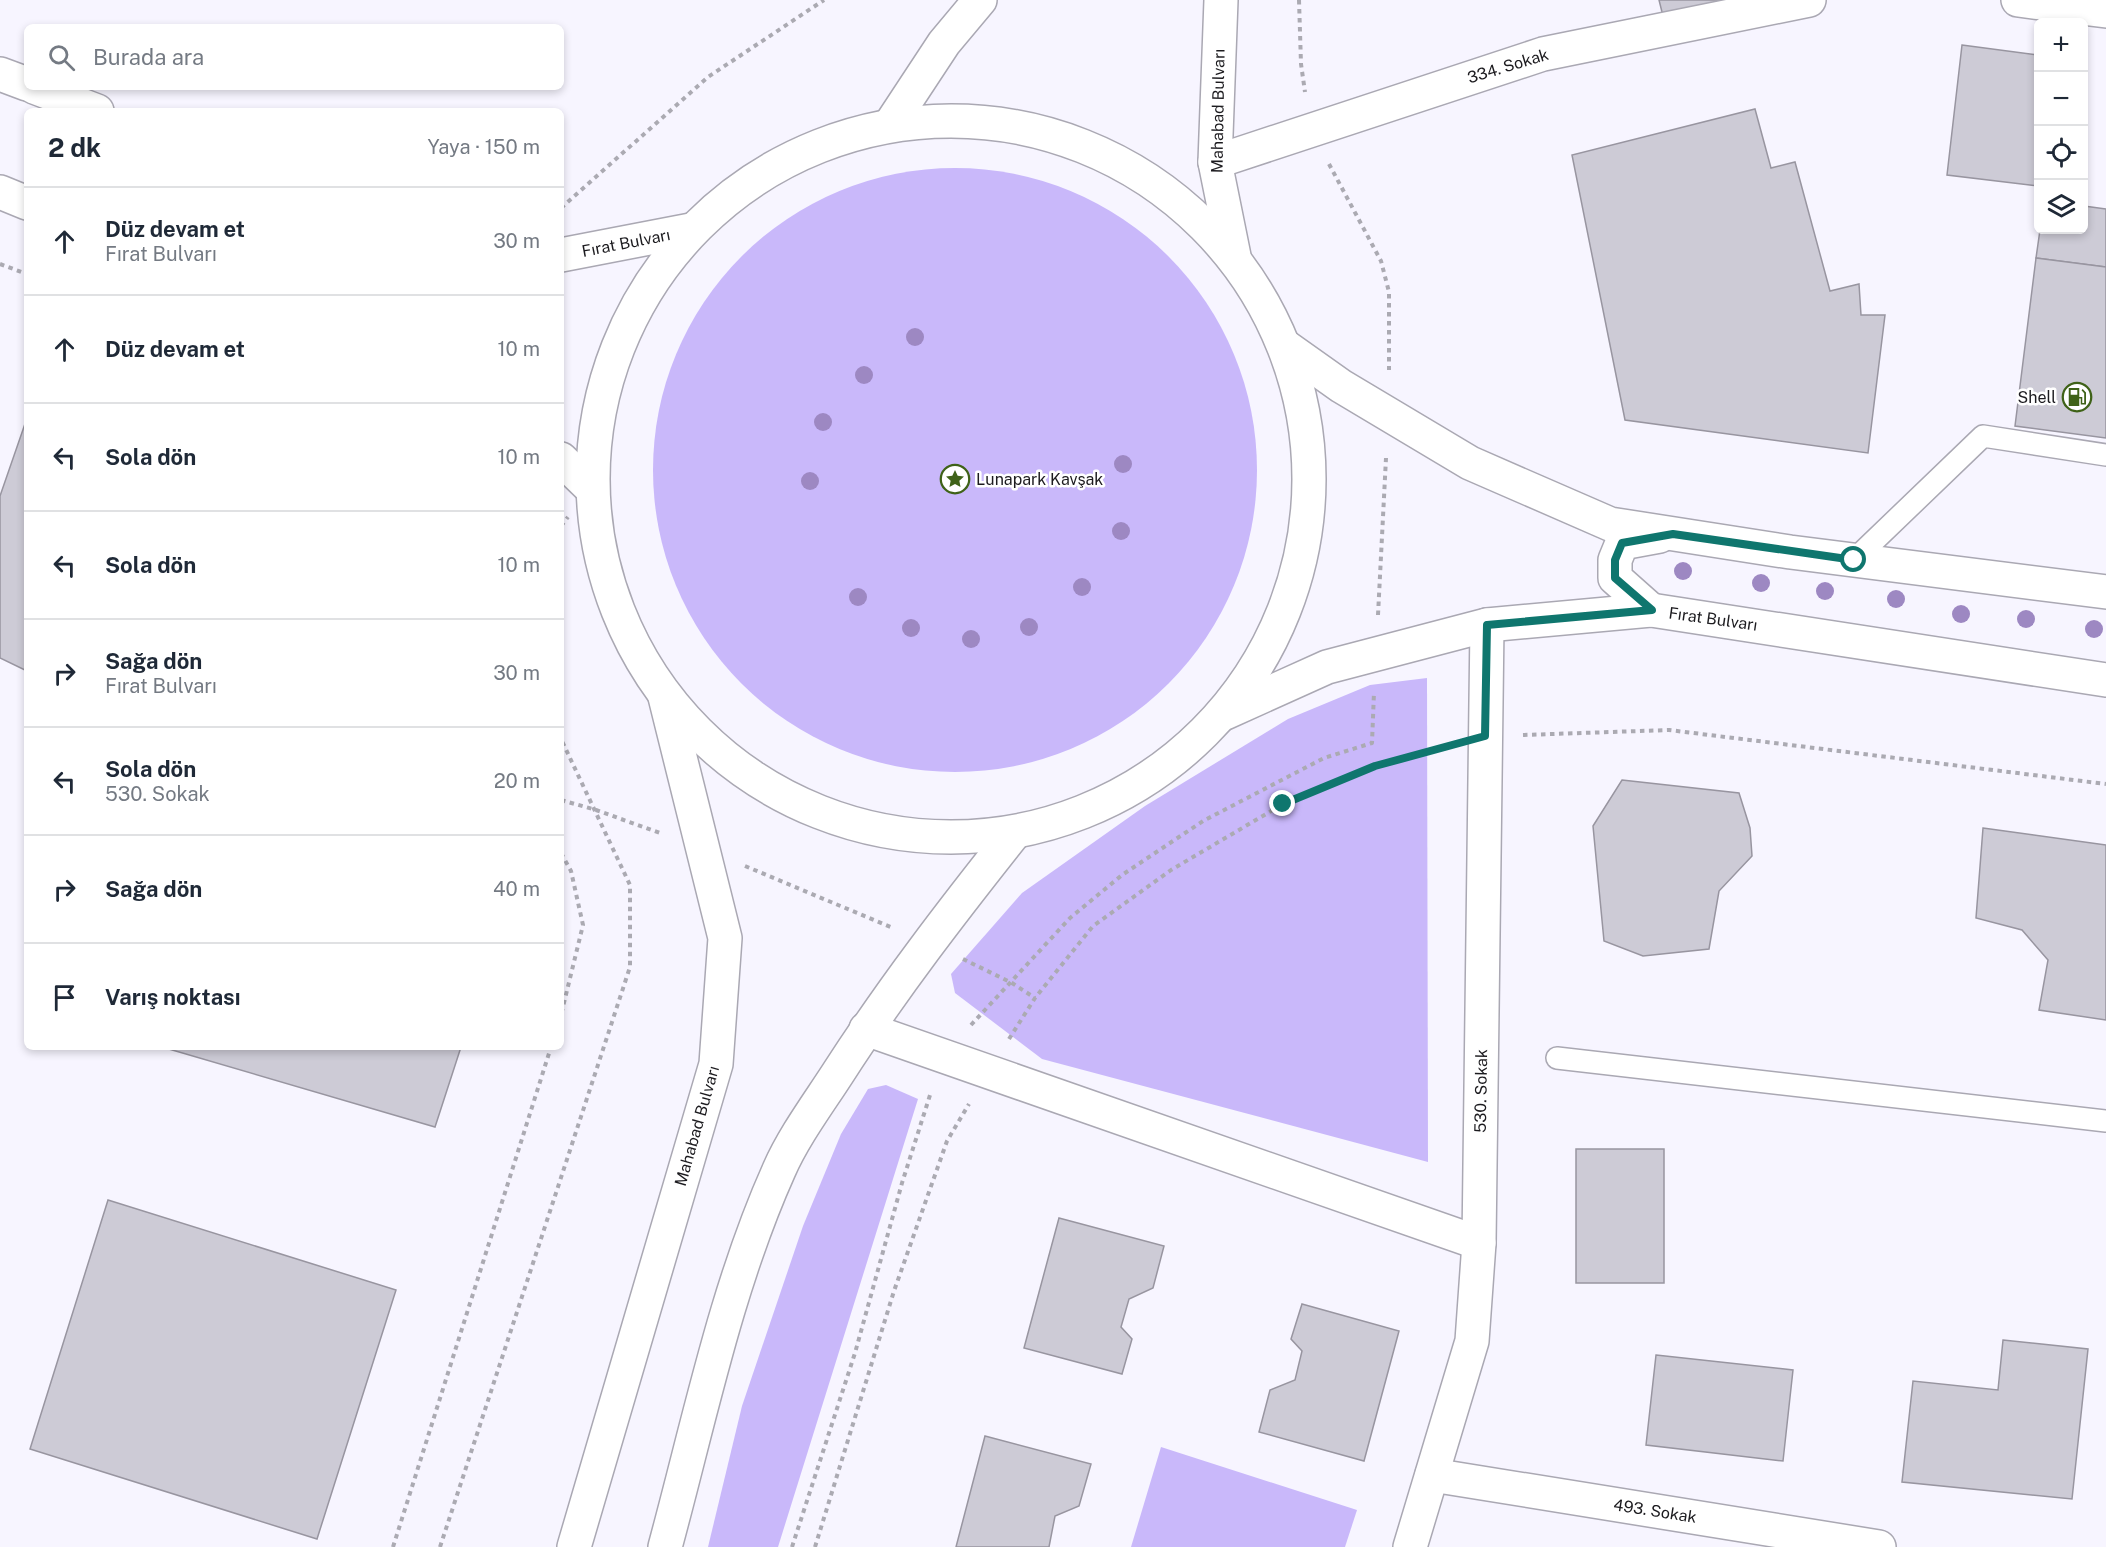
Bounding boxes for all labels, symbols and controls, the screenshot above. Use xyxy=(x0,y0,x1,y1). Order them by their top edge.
map controls xyxy=(2034,18,2088,234)
button: + xyxy=(2034,18,2088,72)
search box xyxy=(24,24,564,90)
icon: search xyxy=(45,41,78,74)
text: Burada ara xyxy=(93,44,204,70)
street label: 334. Sokak xyxy=(1465,45,1551,87)
street label: Mahabad Bulvarı xyxy=(1207,49,1229,173)
button: − xyxy=(2034,72,2088,126)
button: locate xyxy=(2034,126,2088,180)
text: 2 dk xyxy=(48,132,101,163)
text: Yaya · 150 m xyxy=(427,135,540,159)
button: layers xyxy=(2034,180,2088,234)
text: Düz devam et xyxy=(105,216,245,242)
icon: ahead xyxy=(48,225,81,258)
street label: Fırat Bulvarı xyxy=(580,225,672,261)
text: 30 m xyxy=(493,229,540,253)
text: Fırat Bulvarı xyxy=(105,242,217,266)
icon: ahead xyxy=(48,333,81,366)
text: Düz devam et xyxy=(105,336,245,362)
text: 10 m xyxy=(497,337,540,361)
fuel station icon: Shell xyxy=(2061,381,2093,413)
place label: Shell xyxy=(2018,388,2056,407)
icon: left xyxy=(48,441,81,474)
text: Sola dön xyxy=(105,444,196,470)
text: 10 m xyxy=(497,445,540,469)
place icon: Lunapark Kavşak xyxy=(939,463,971,495)
place label: Lunapark Kavşak xyxy=(976,470,1103,489)
route start xyxy=(1840,546,1866,572)
icon: left xyxy=(48,549,81,582)
text: Sola dön xyxy=(105,552,196,578)
text: 10 m xyxy=(497,553,540,577)
street label: Fırat Bulvarı xyxy=(1667,603,1759,635)
text: Sağa dön xyxy=(105,648,202,674)
icon: right xyxy=(48,657,81,690)
text: 30 m xyxy=(493,661,540,685)
text: Fırat Bulvarı xyxy=(105,674,217,698)
text: Sola dön xyxy=(105,756,196,782)
icon: left xyxy=(48,765,81,798)
text: 20 m xyxy=(494,769,540,793)
text: 530. Sokak xyxy=(105,782,210,806)
route end xyxy=(1269,790,1295,816)
icon: right xyxy=(48,873,81,906)
text: Sağa dön xyxy=(105,876,202,902)
text: 40 m xyxy=(493,877,540,901)
icon: arrive xyxy=(48,981,81,1014)
text: Varış noktası xyxy=(105,984,240,1010)
street label: 530. Sokak xyxy=(1471,1049,1491,1133)
street label: Mahabad Bulvarı xyxy=(671,1064,723,1188)
street label: 493. Sokak xyxy=(1612,1495,1698,1527)

